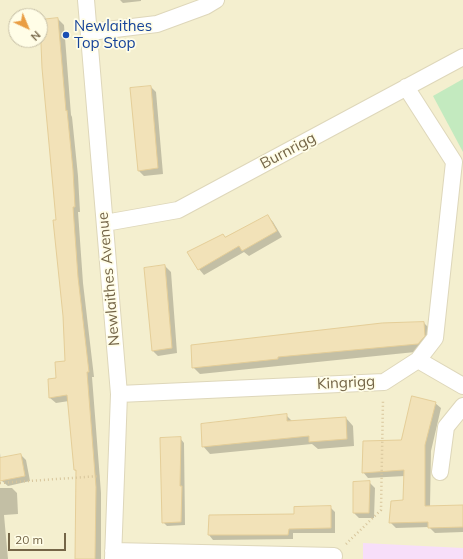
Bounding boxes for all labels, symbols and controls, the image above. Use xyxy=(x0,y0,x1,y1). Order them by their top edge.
north arrow xyxy=(8,8,48,48)
place label: Newlaithes Top Stop xyxy=(74,17,152,52)
text: N xyxy=(28,28,43,44)
marker: Newlaithes Top Stop xyxy=(61,30,71,40)
street label: Burnrigg xyxy=(257,129,319,173)
street label: Newlaithes Avenue xyxy=(94,211,124,347)
street label: Kingrigg xyxy=(317,372,375,394)
scale bar xyxy=(10,525,68,551)
text: 20 m xyxy=(15,532,43,547)

